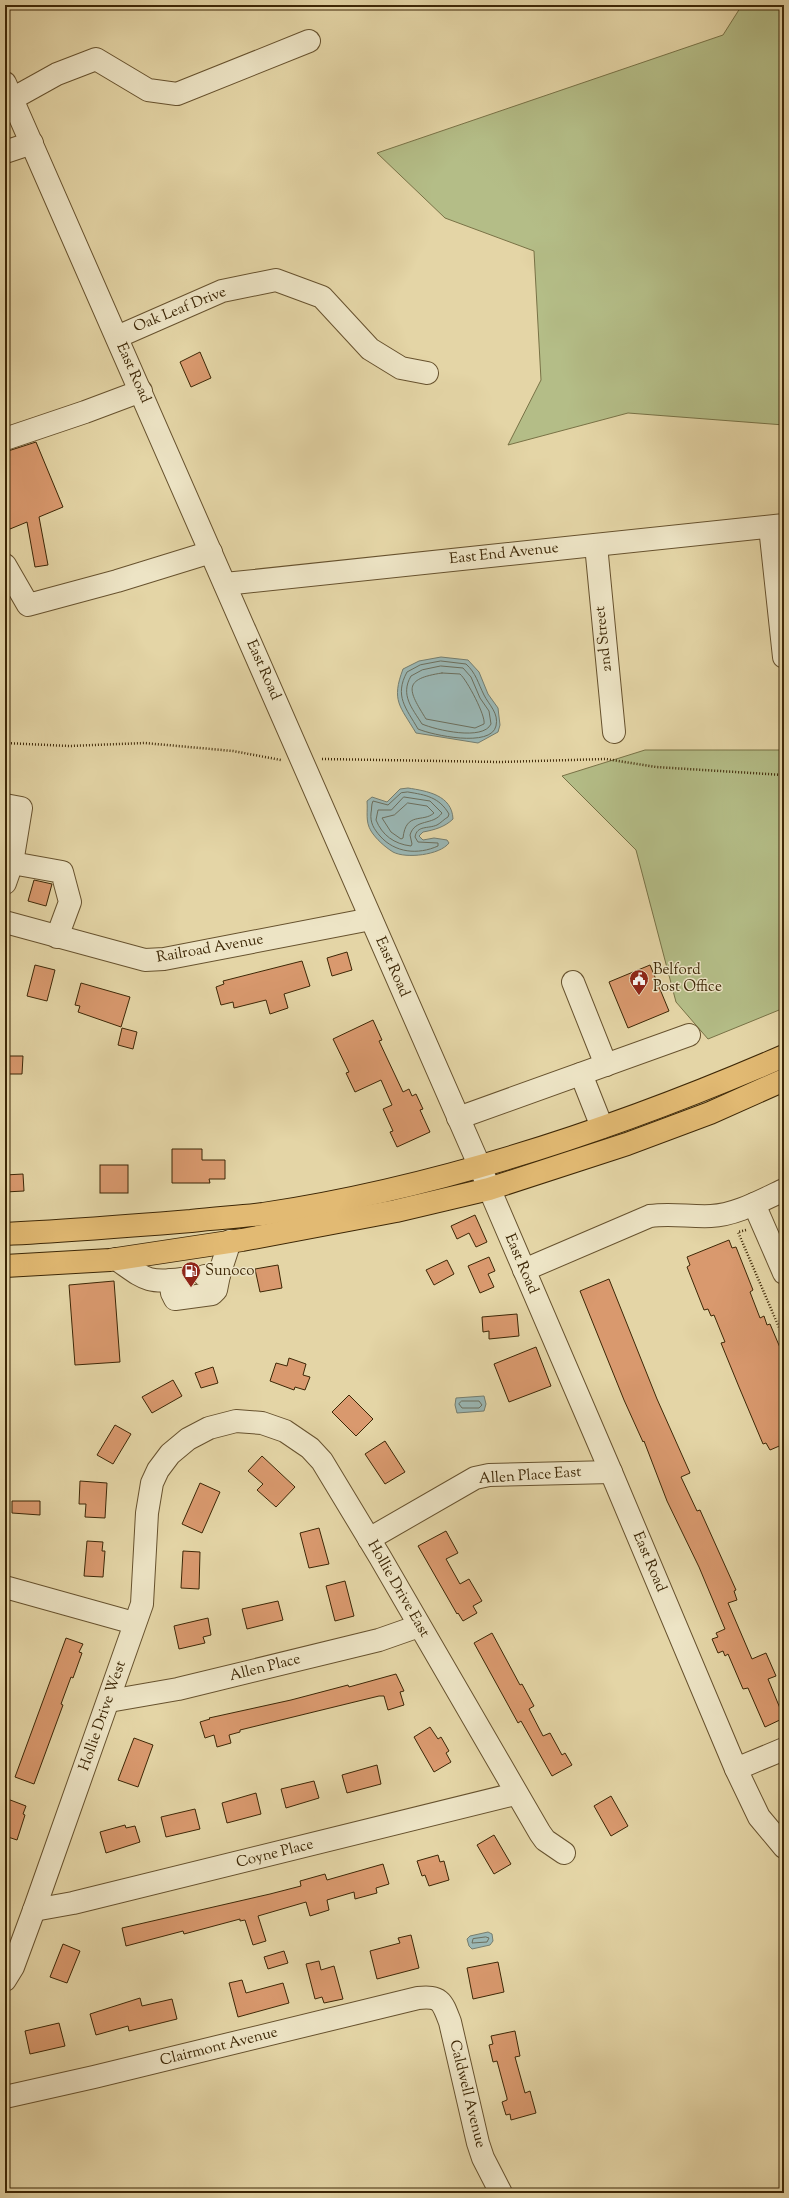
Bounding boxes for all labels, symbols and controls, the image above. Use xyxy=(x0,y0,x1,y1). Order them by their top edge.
street label: Oak Leaf Drive xyxy=(130,282,230,338)
street label: East Road xyxy=(110,340,156,407)
street label: East End Avenue xyxy=(448,538,560,570)
street label: 2nd Street xyxy=(590,605,618,673)
street label: East Road xyxy=(240,637,286,704)
street label: Railroad Avenue xyxy=(155,929,265,969)
street label: East Road xyxy=(369,934,415,1001)
place label: Belford Post Office xyxy=(653,960,722,998)
public building icon: Belford Post Office xyxy=(628,968,650,996)
street label: East Road xyxy=(499,1230,543,1298)
fuel station icon: Sunoco xyxy=(180,1260,202,1288)
place label: Sunoco xyxy=(205,1261,255,1282)
street label: Allen Place East xyxy=(478,1462,582,1490)
street label: East Road xyxy=(627,1528,671,1596)
street label: Hollie Drive East xyxy=(362,1537,434,1641)
street label: Allen Place xyxy=(227,1649,303,1687)
street label: Hollie Drive West xyxy=(74,1658,132,1774)
street label: Coyne Place xyxy=(234,1834,316,1874)
street label: Clairmont Avenue xyxy=(158,2022,280,2072)
street label: Caldwell Avenue xyxy=(443,2038,491,2150)

